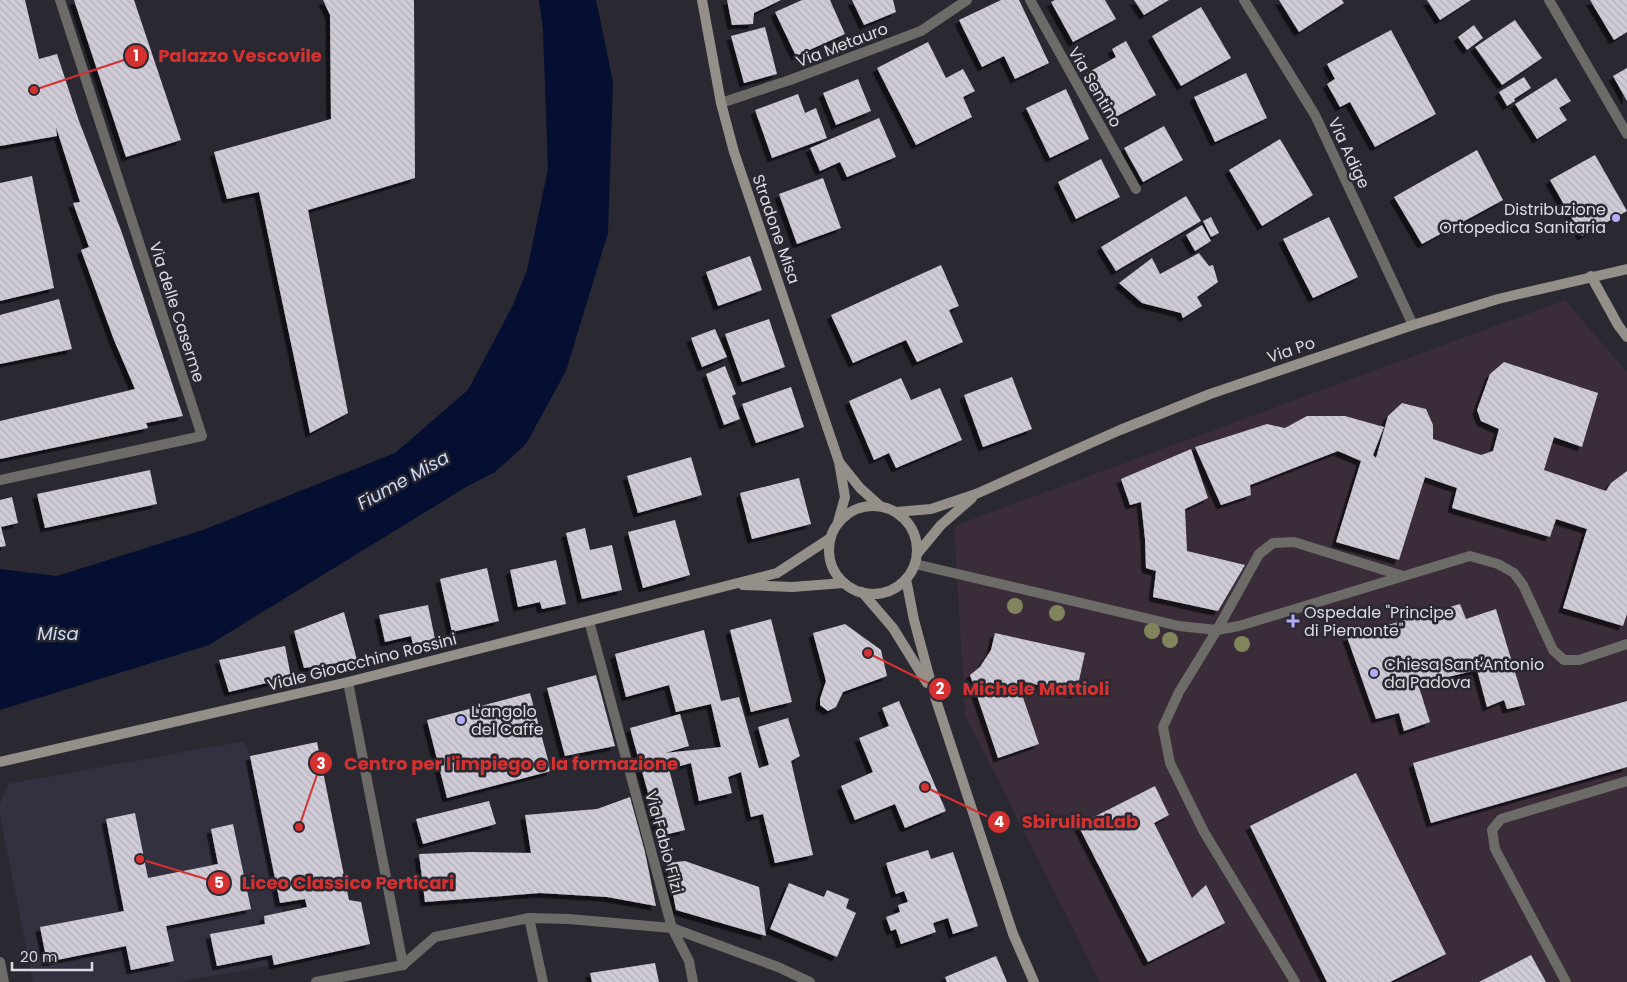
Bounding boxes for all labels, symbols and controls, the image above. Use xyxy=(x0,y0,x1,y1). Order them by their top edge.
street label: Via Metauro xyxy=(793,17,891,73)
callout: Palazzo Vescovile xyxy=(123,39,332,72)
street label: Via Sentino xyxy=(1063,42,1127,132)
text: Palazzo Vescovile xyxy=(158,43,322,68)
text: 1 xyxy=(133,45,139,66)
street label: Via Adige xyxy=(1322,114,1376,192)
street label: Stradone Misa xyxy=(747,171,805,287)
place label: Distribuzione Ortopedica Sanitaria xyxy=(1439,198,1606,239)
marker: Distribuzione Ortopedica Sanitaria xyxy=(1610,212,1622,224)
street label: Via delle Caserme xyxy=(143,239,211,385)
street label: Via Po xyxy=(1264,331,1318,369)
water label: Fiume Misa xyxy=(353,444,453,516)
place label: Ospedale "Principe di Piemonte" xyxy=(1304,601,1454,642)
marker: Ospedale "Principe di Piemonte" xyxy=(1286,614,1300,628)
water label: Misa xyxy=(37,621,79,646)
street label: Viale Gioacchino Rossini xyxy=(265,627,459,697)
place label: Chiesa Sant'Antonio da Padova xyxy=(1384,653,1544,694)
marker: Chiesa Sant'Antonio da Padova xyxy=(1368,667,1380,679)
callout: Michele Mattioli xyxy=(927,672,1119,705)
text: Michele Mattioli xyxy=(963,676,1109,701)
text: 2 xyxy=(936,678,945,699)
place label: L'angolo del Caffe xyxy=(471,700,544,741)
marker: L'angolo del Caffe xyxy=(455,714,467,726)
callout: Centro per l'impiego e la formazione xyxy=(309,747,688,780)
text: Centro per l'impiego e la formazione xyxy=(344,751,678,776)
text: 3 xyxy=(316,753,326,774)
street label: Via Fabio Filzi xyxy=(639,788,689,896)
callout: SbirulinaLab xyxy=(987,805,1148,838)
text: SbirulinaLab xyxy=(1022,809,1138,834)
text: 4 xyxy=(994,811,1004,832)
callout: Liceo Classico Perticari xyxy=(207,866,465,899)
text: Liceo Classico Perticari xyxy=(242,870,454,895)
text: 5 xyxy=(214,872,224,893)
scale bar xyxy=(12,940,92,972)
text: 20 m xyxy=(20,946,58,967)

